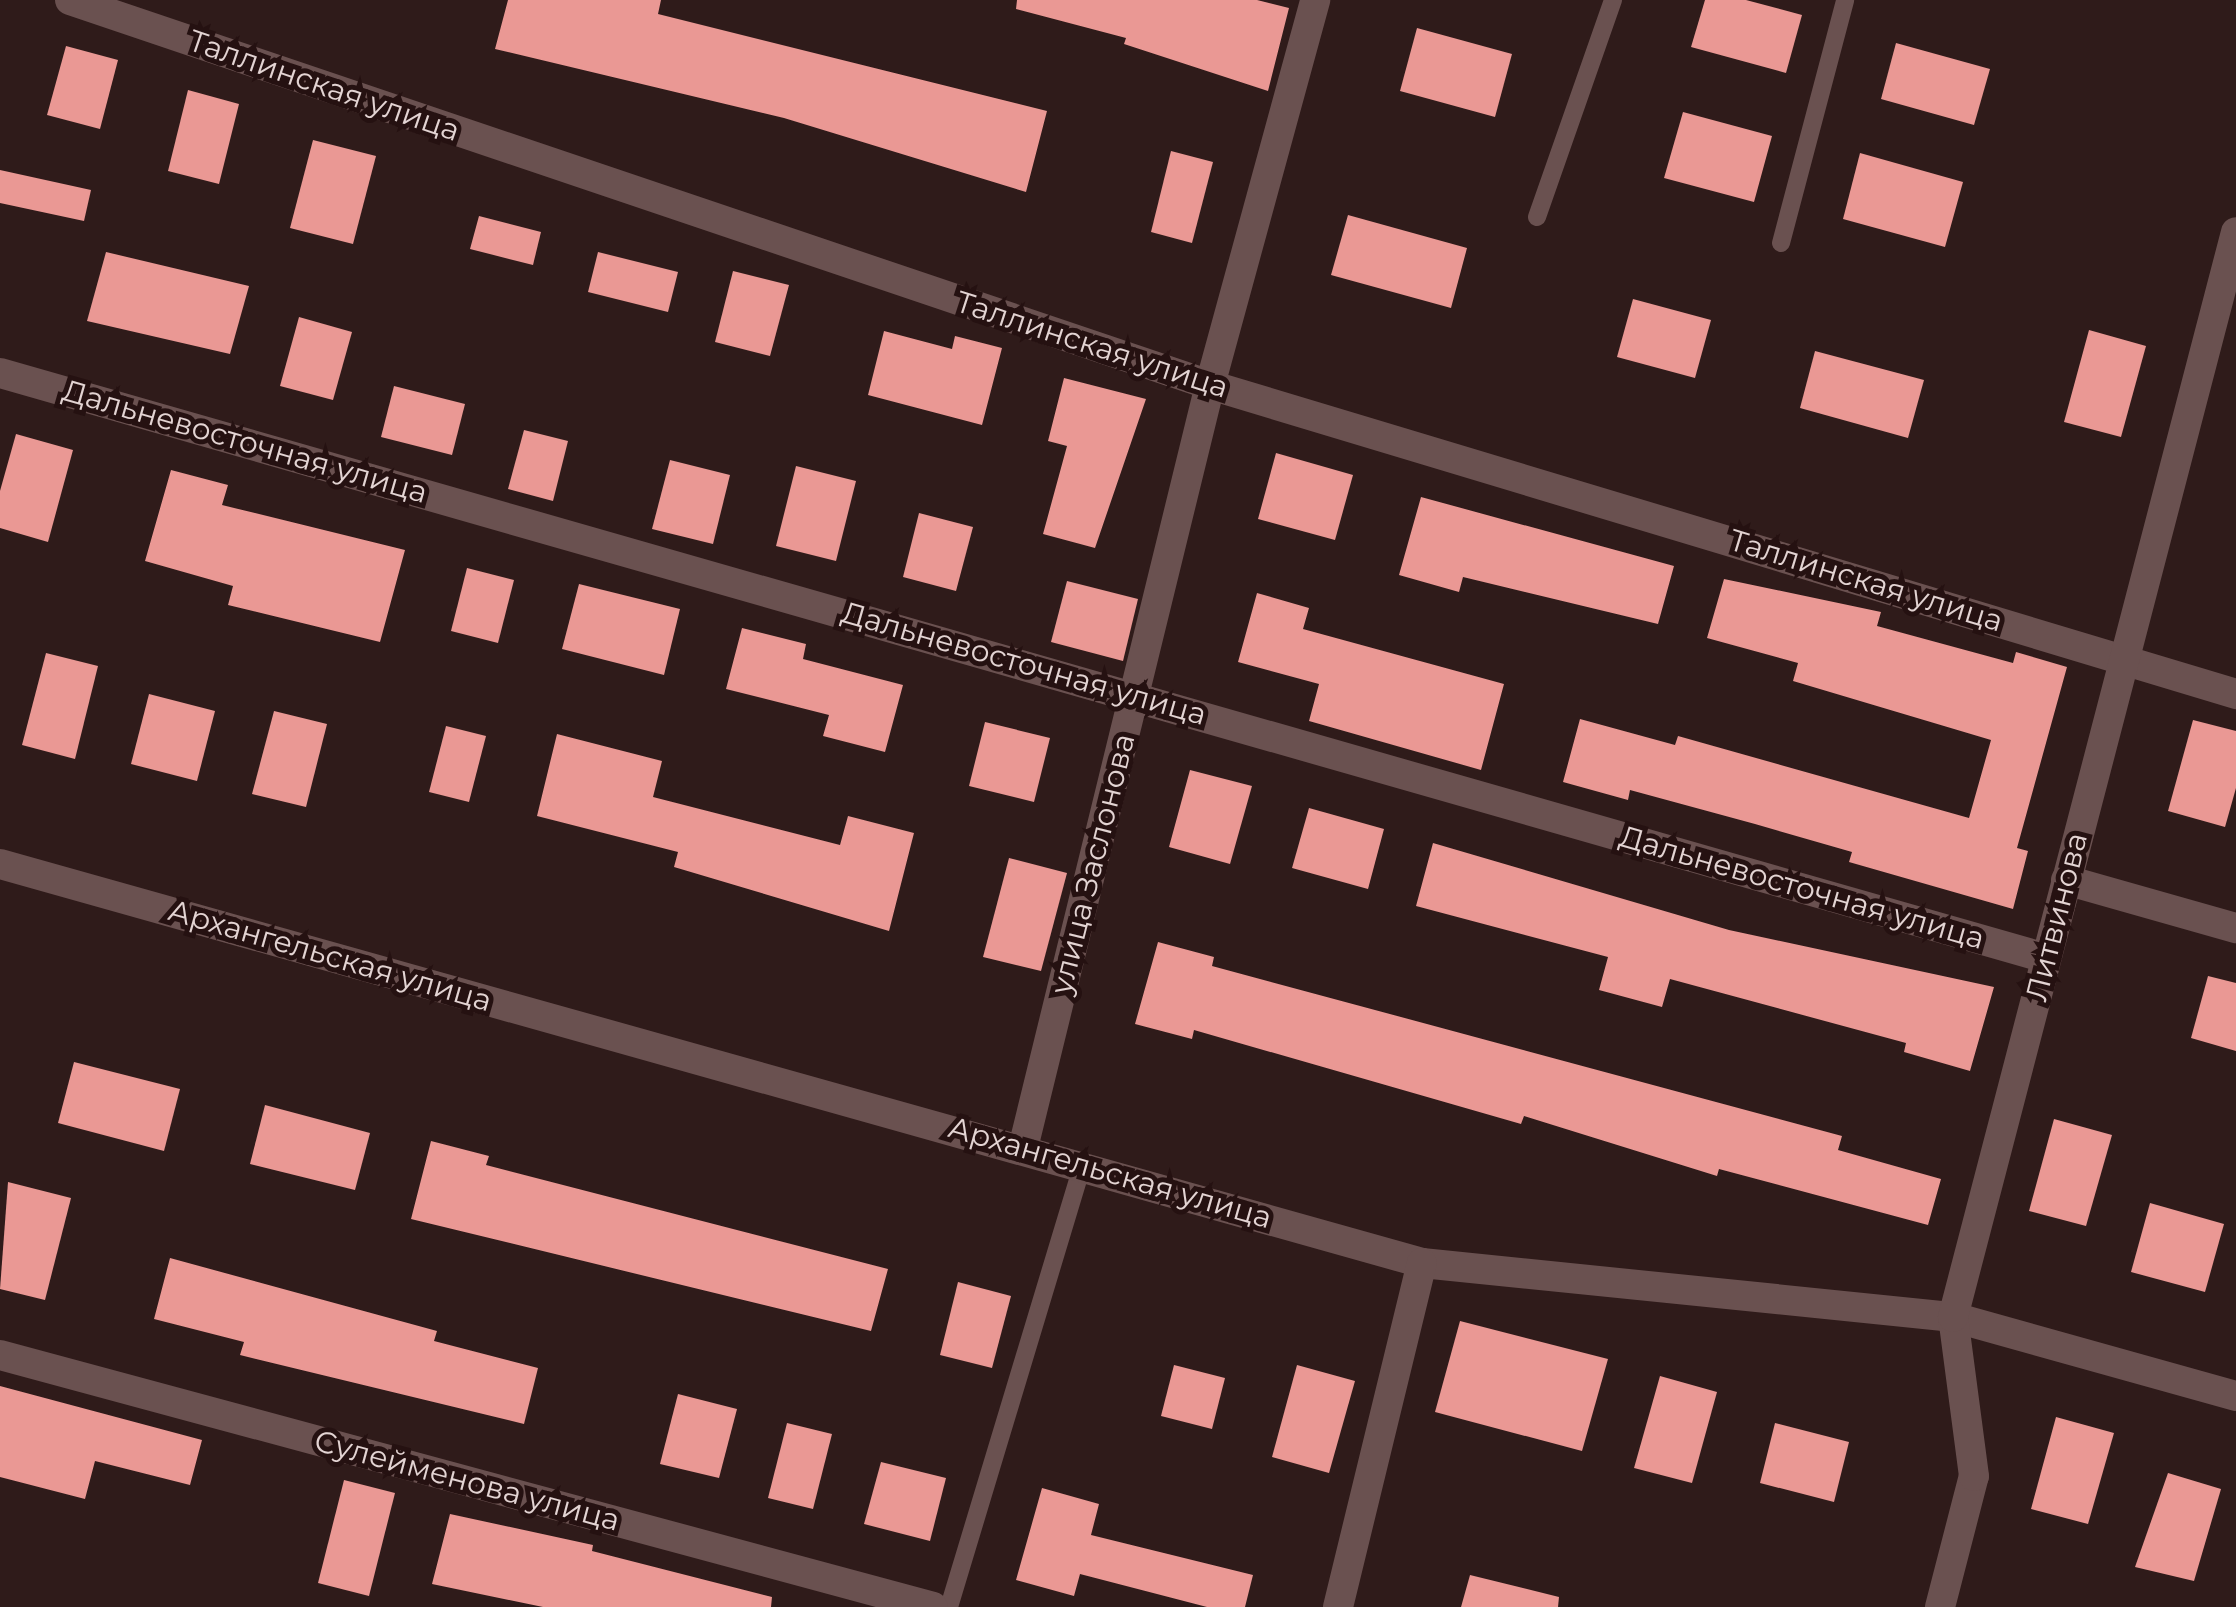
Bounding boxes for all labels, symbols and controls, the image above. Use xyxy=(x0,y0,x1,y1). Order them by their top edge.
street label: Таллинская улица xyxy=(184,23,464,149)
street label: Таллинская улица xyxy=(951,284,1233,406)
street label: Дальневосточная улица xyxy=(58,373,432,511)
street label: Таллинская улица xyxy=(1725,522,2007,640)
street label: Дальневосточная улица xyxy=(837,595,1211,733)
street label: улица Заслонова xyxy=(1043,730,1143,998)
street label: Дальневосточная улица xyxy=(1615,819,1989,957)
street label: Литвинова xyxy=(2019,829,2095,1005)
street label: Архангельская улица xyxy=(164,893,496,1019)
street label: Архангельская улица xyxy=(944,1110,1276,1236)
street label: Сулейменова улица xyxy=(310,1423,624,1539)

